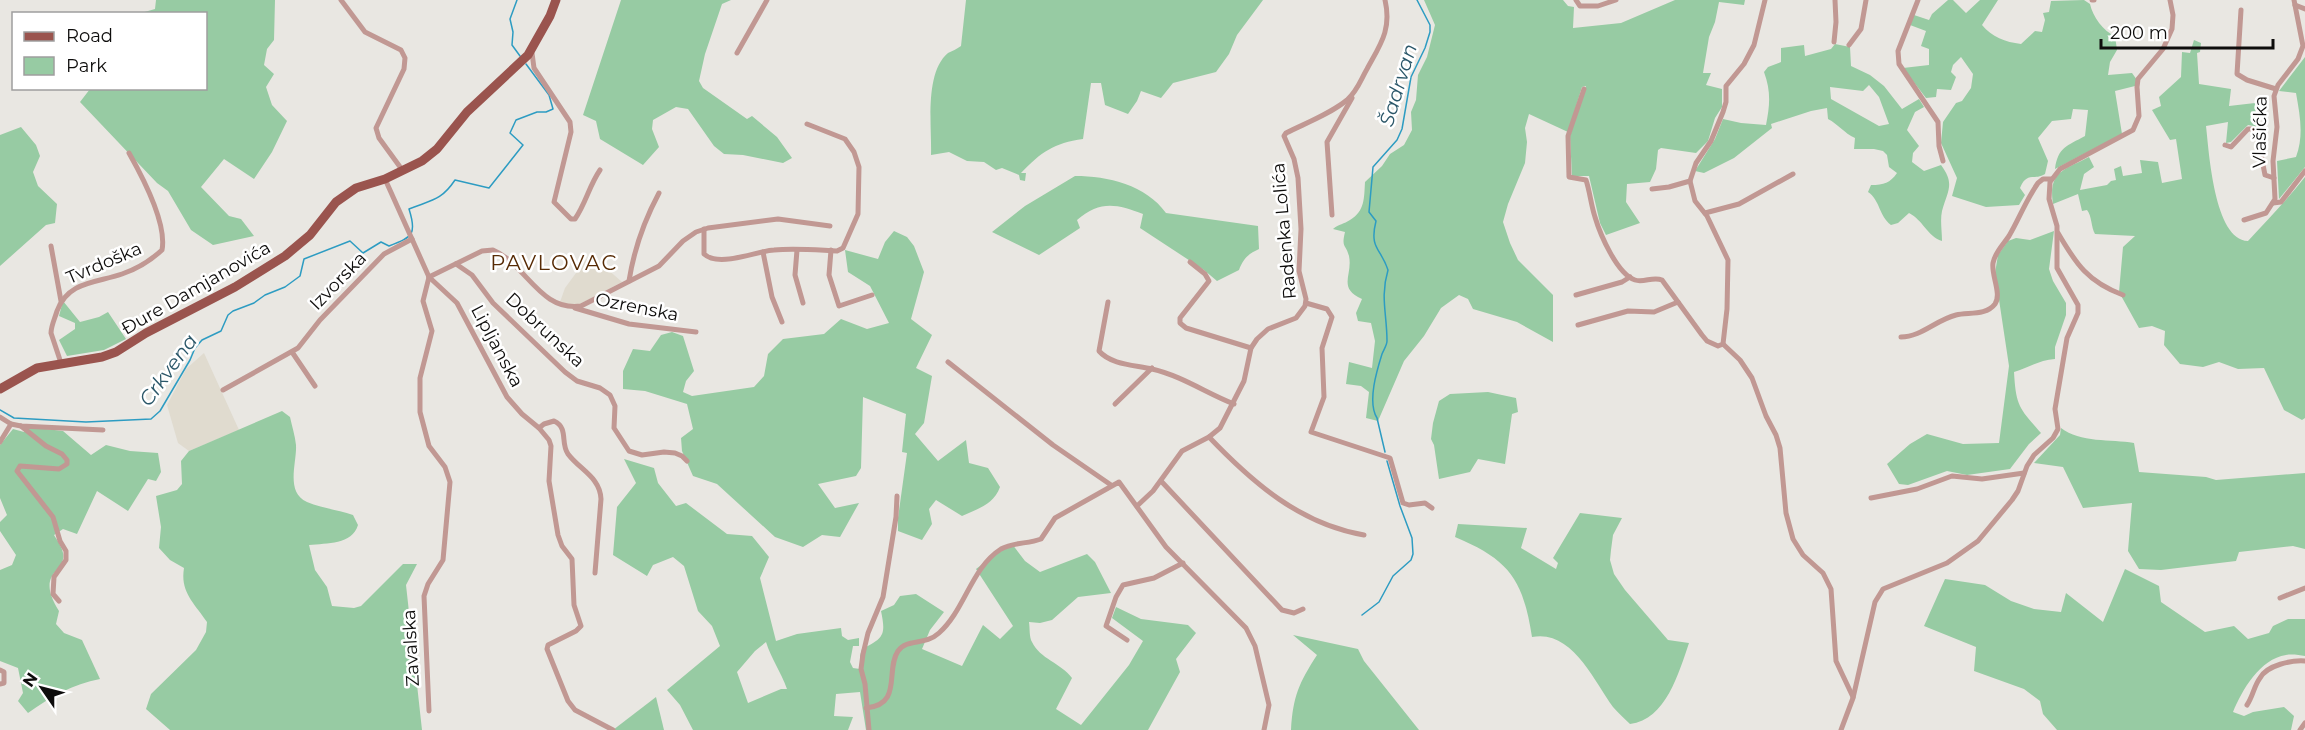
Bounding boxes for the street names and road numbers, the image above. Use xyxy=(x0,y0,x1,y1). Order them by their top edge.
street label: Vlašićka xyxy=(2248,96,2272,168)
street label: Radenka Lolića xyxy=(1267,162,1301,300)
street label: Đure Damjanovića xyxy=(118,236,274,340)
street label: Tvrdoška xyxy=(63,237,145,289)
street label: Izvorska xyxy=(305,247,371,315)
street label: Dobrunska xyxy=(501,288,589,372)
street label: Ozrenska xyxy=(594,288,680,326)
street label: Lipljanska xyxy=(466,301,528,391)
street label: Zavalska xyxy=(398,609,424,687)

